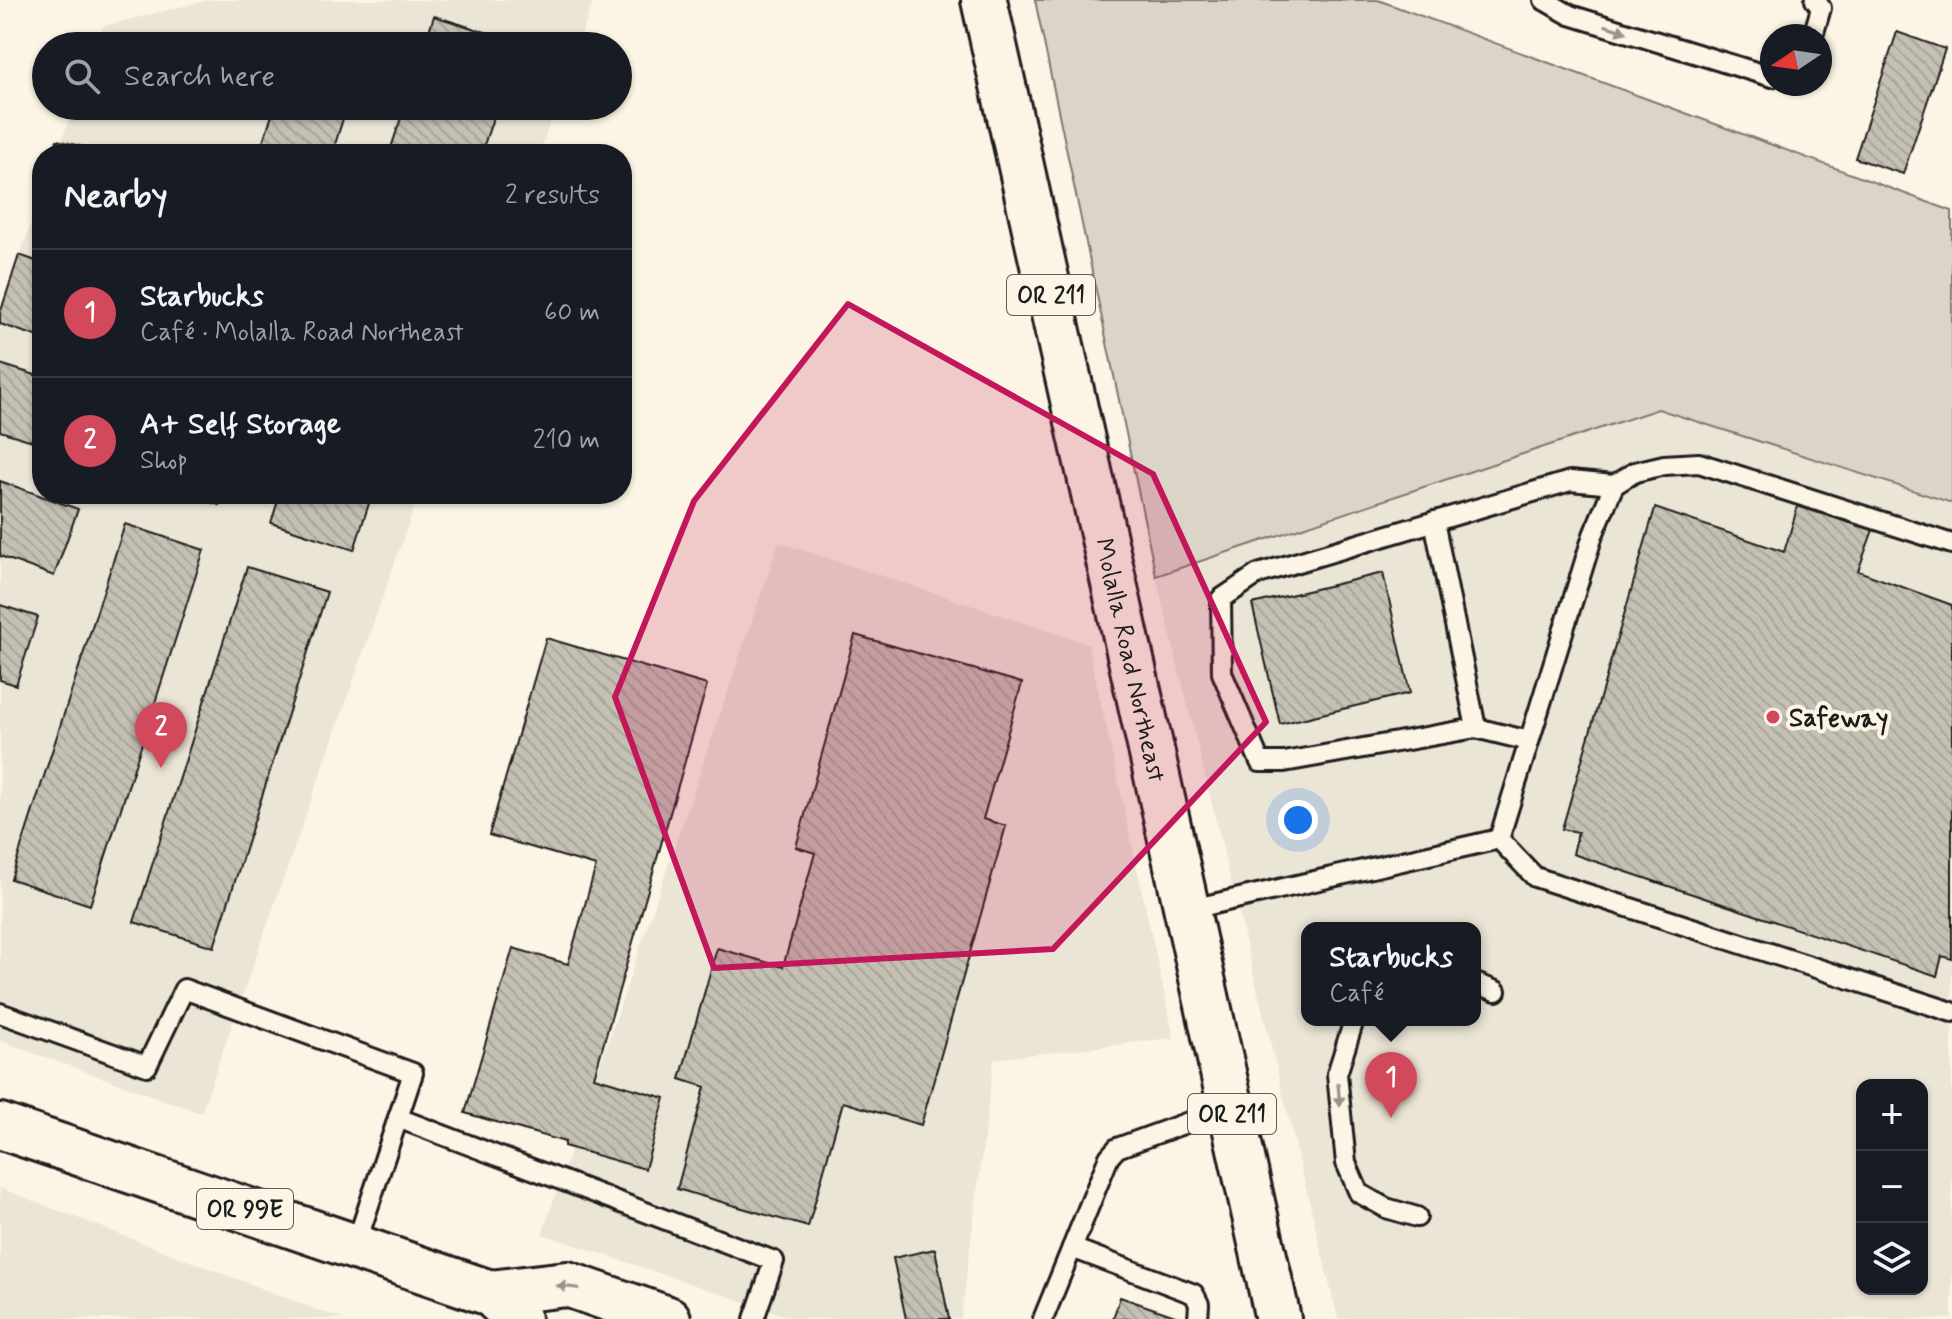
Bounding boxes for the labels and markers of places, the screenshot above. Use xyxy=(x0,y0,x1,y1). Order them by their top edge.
pin: 2 xyxy=(135,702,187,768)
place label: Safeway xyxy=(1789,702,1888,736)
marker: Safeway xyxy=(1764,708,1782,726)
pin: 1 xyxy=(1365,1052,1417,1118)

